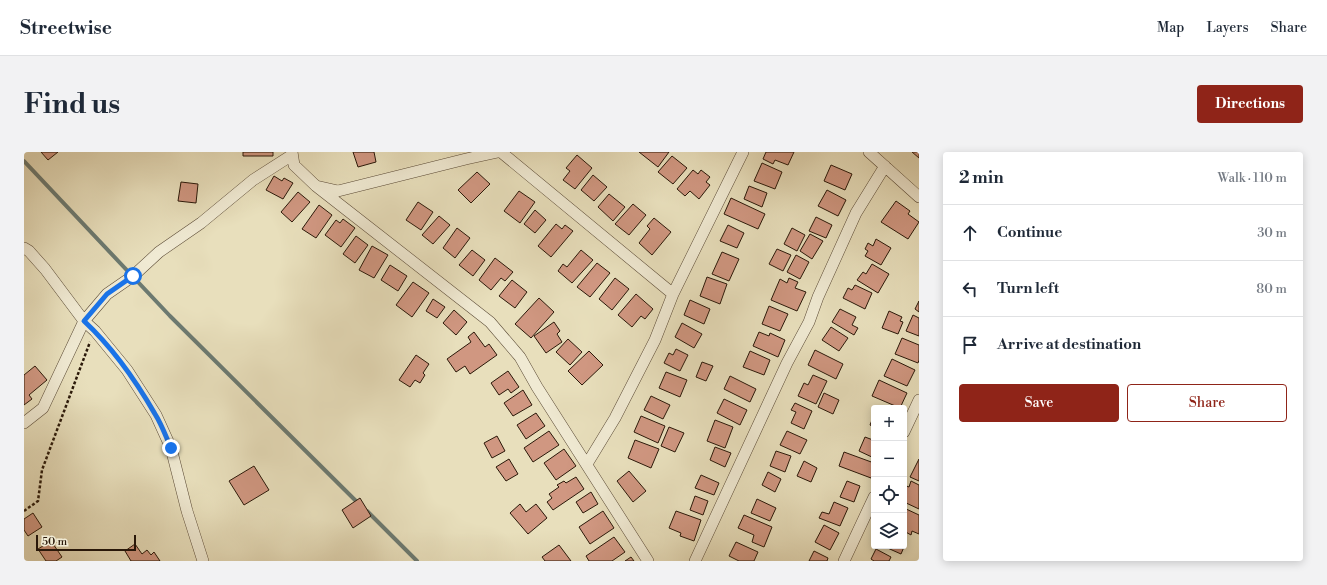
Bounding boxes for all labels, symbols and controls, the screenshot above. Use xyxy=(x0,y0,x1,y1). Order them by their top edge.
text: Streetwise xyxy=(20,16,112,40)
text: Map xyxy=(1157,19,1184,37)
text: Layers xyxy=(1206,19,1249,37)
text: Share xyxy=(1271,19,1307,37)
button: Directions xyxy=(1197,85,1303,123)
text: Find us xyxy=(24,87,120,122)
text: 2 min xyxy=(959,167,1004,189)
text: Walk · 110 m xyxy=(1217,170,1287,186)
icon: ahead xyxy=(959,222,981,244)
text: Continue xyxy=(997,223,1062,242)
text: 30 m xyxy=(1257,225,1287,241)
route start xyxy=(124,267,142,285)
icon: left xyxy=(959,278,981,300)
text: Turn left xyxy=(997,279,1059,298)
text: 80 m xyxy=(1256,281,1287,297)
icon: arrive xyxy=(959,334,981,356)
text: Arrive at destination xyxy=(997,335,1141,354)
button: Save xyxy=(959,384,1119,422)
button: Share xyxy=(1127,384,1287,422)
map controls xyxy=(871,405,907,549)
button: + xyxy=(871,405,907,441)
route end xyxy=(162,439,180,457)
button: − xyxy=(871,441,907,477)
button: locate xyxy=(871,477,907,513)
button: layers xyxy=(871,513,907,549)
scale bar xyxy=(36,533,136,552)
text: 50 m xyxy=(42,535,67,549)

